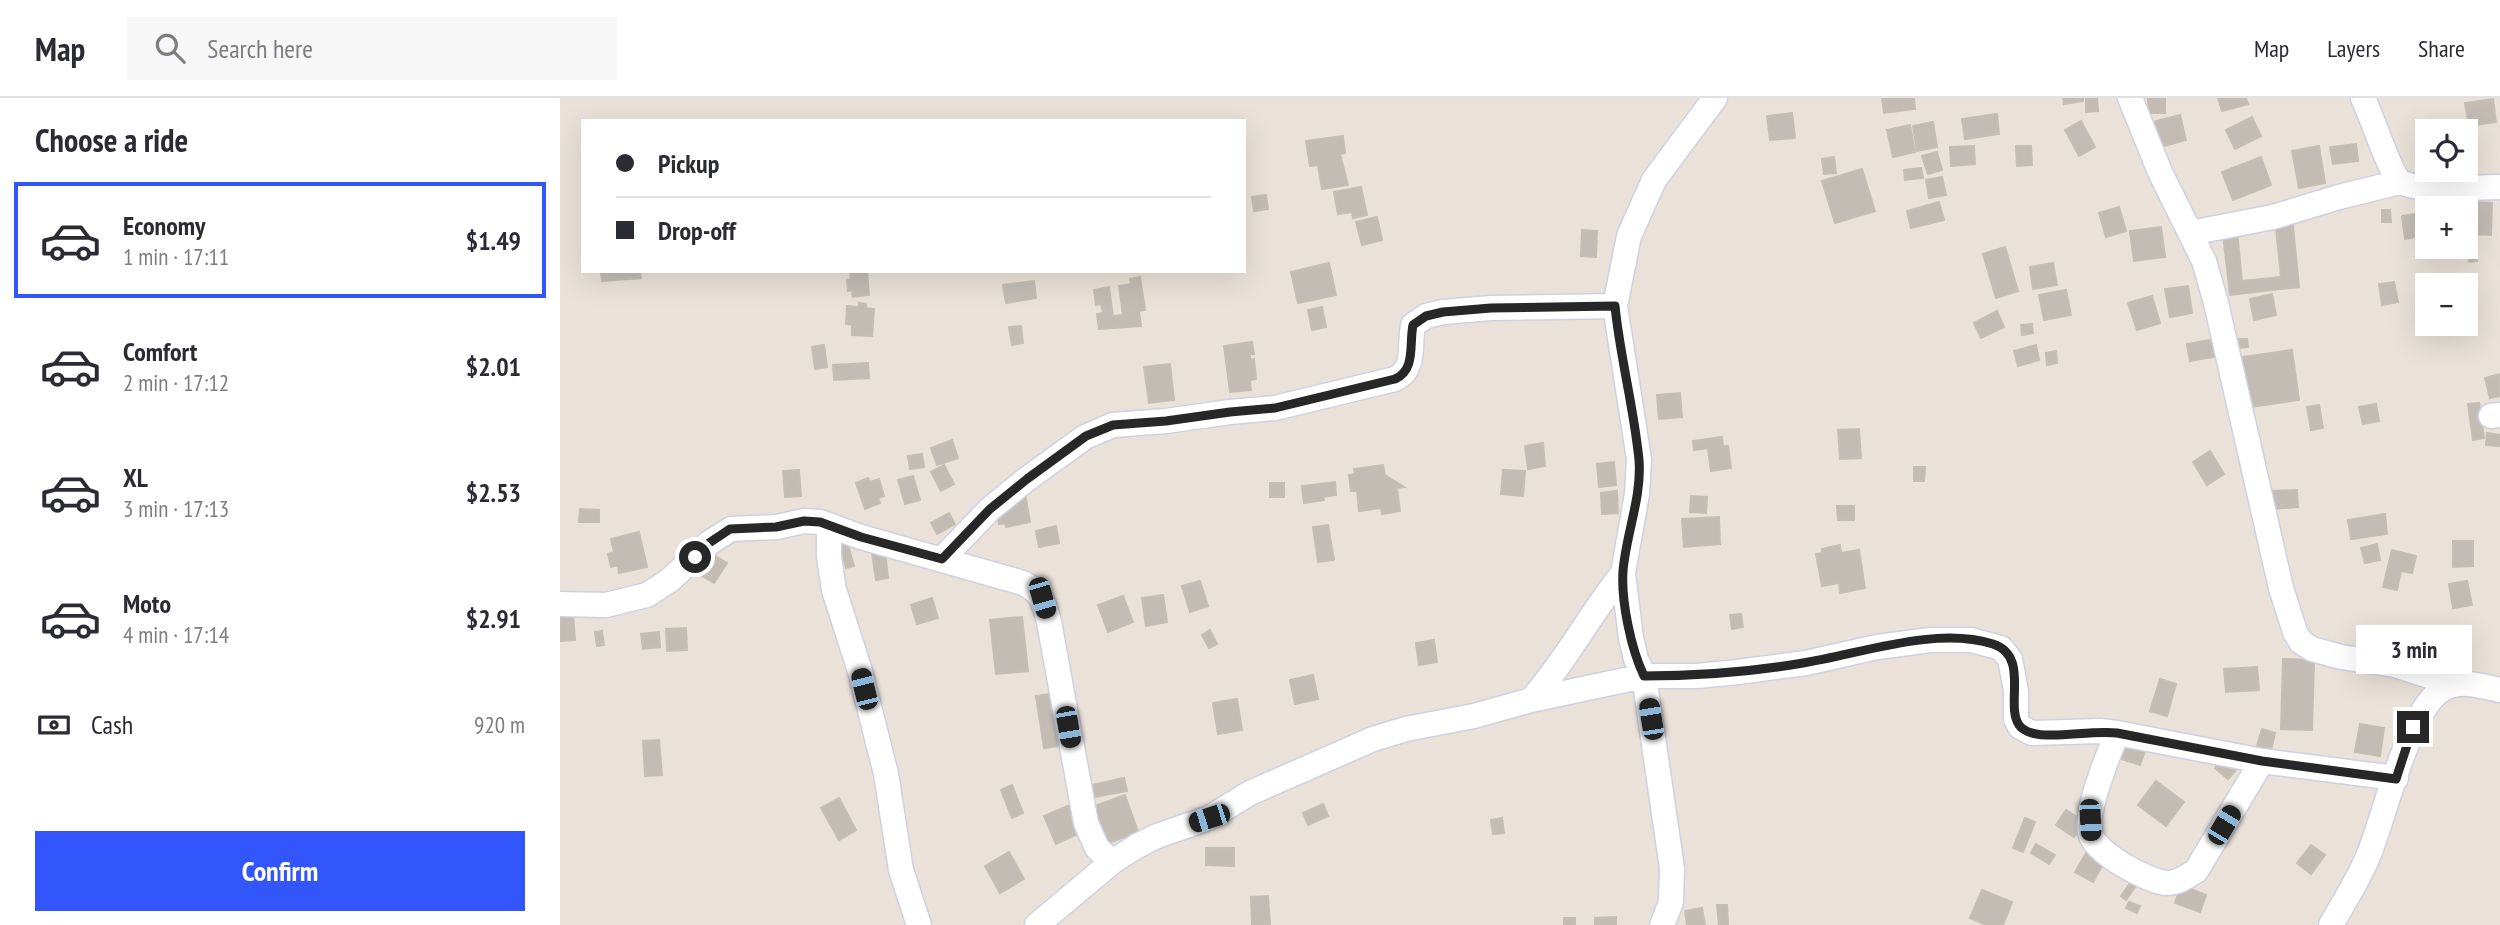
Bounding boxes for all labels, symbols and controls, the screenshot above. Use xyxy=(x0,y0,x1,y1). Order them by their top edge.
search box xyxy=(127,17,617,80)
text: Map xyxy=(35,27,85,70)
icon: search xyxy=(151,29,189,67)
text: Search here xyxy=(207,32,313,65)
text: Map xyxy=(2254,33,2289,64)
text: Layers xyxy=(2327,33,2380,64)
text: Share xyxy=(2418,33,2465,64)
text: Choose a ride xyxy=(35,119,188,161)
map controls xyxy=(2415,119,2478,336)
button: locate xyxy=(2415,119,2478,182)
text: Pickup xyxy=(658,147,719,180)
button: + xyxy=(2415,196,2478,259)
icon: car xyxy=(39,209,102,272)
text: Economy xyxy=(123,209,205,242)
text: Drop-off xyxy=(658,214,736,247)
text: $1.49 xyxy=(466,224,521,257)
text: 1 min · 17:11 xyxy=(123,242,229,271)
button: − xyxy=(2415,273,2478,336)
icon: car xyxy=(39,335,102,398)
text: Comfort xyxy=(123,335,197,368)
text: $2.01 xyxy=(466,350,521,383)
text: 2 min · 17:12 xyxy=(123,368,229,397)
icon: car xyxy=(39,461,102,524)
text: XL xyxy=(123,461,148,494)
text: $2.53 xyxy=(466,476,521,509)
text: 3 min · 17:13 xyxy=(123,494,229,523)
route start xyxy=(679,541,711,573)
car xyxy=(1027,575,1058,621)
icon: car xyxy=(39,587,102,650)
text: Moto xyxy=(123,587,171,620)
text: $2.91 xyxy=(466,602,521,635)
text: 4 min · 17:14 xyxy=(123,620,229,649)
callout: 3 min xyxy=(2355,626,2471,674)
text: 3 min xyxy=(2391,635,2437,664)
car xyxy=(849,666,880,712)
car xyxy=(1638,697,1665,741)
car xyxy=(1055,704,1082,750)
icon: cash xyxy=(35,706,73,744)
text: Cash xyxy=(91,708,133,741)
text: 920 m xyxy=(474,710,525,739)
route end xyxy=(2397,711,2429,743)
car xyxy=(2079,798,2102,842)
car xyxy=(1186,802,1233,834)
car xyxy=(2205,802,2244,848)
button: Confirm xyxy=(35,831,525,911)

